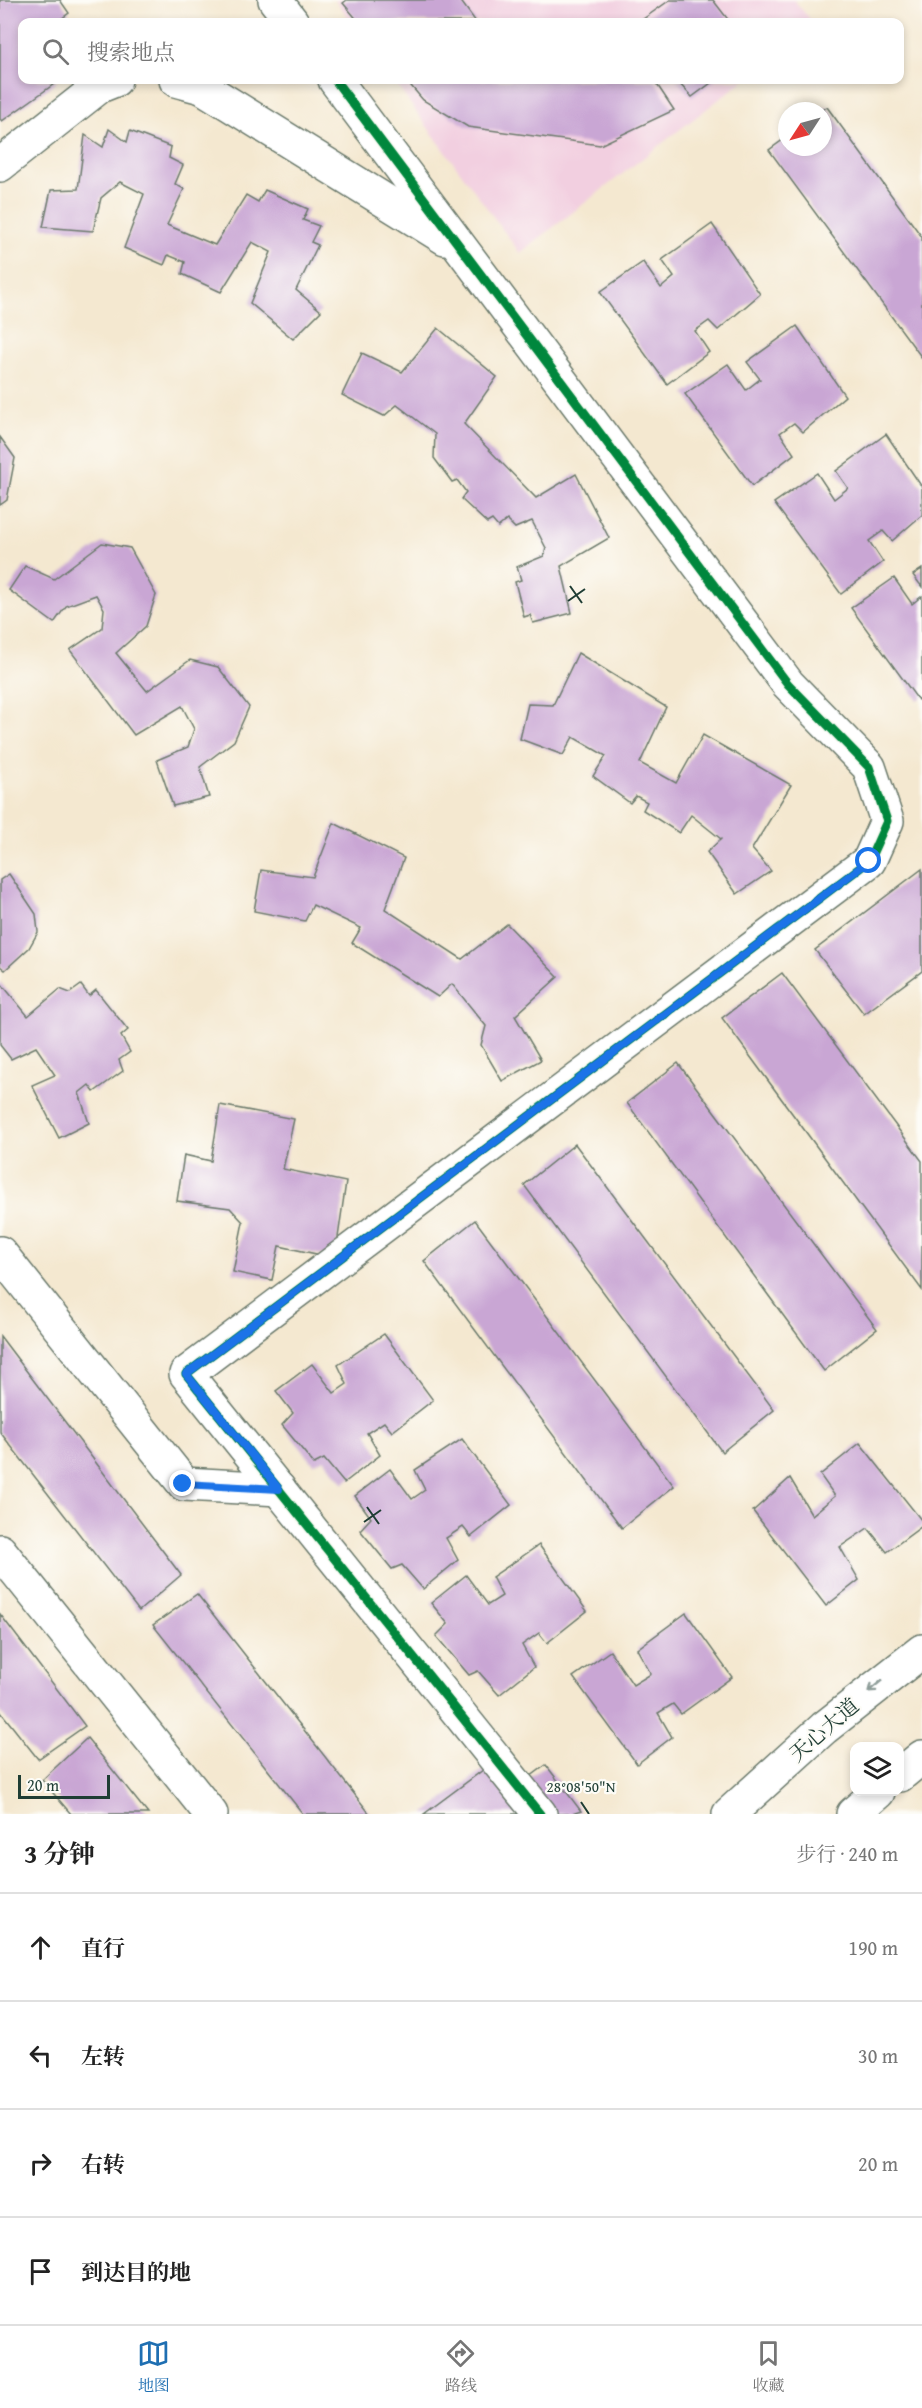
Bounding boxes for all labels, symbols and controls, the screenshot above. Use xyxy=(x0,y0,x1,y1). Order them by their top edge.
search box xyxy=(18,18,904,84)
icon: search xyxy=(39,35,72,68)
text: 搜索地点 xyxy=(87,36,175,68)
north arrow xyxy=(778,102,832,156)
route start xyxy=(855,847,881,873)
route end xyxy=(169,1470,195,1496)
one-way arrow xyxy=(867,1680,883,1693)
street label: 天心大道 xyxy=(782,1690,866,1769)
map controls xyxy=(850,1742,904,1796)
button: layers xyxy=(850,1742,904,1796)
scale bar xyxy=(18,1772,110,1800)
text: 20 m xyxy=(27,1773,59,1797)
text: 28°08'50"N xyxy=(547,1776,616,1797)
text: 3 分钟 xyxy=(24,1834,95,1873)
text: 步行 · 240 m xyxy=(796,1839,898,1868)
icon: ahead xyxy=(24,1931,57,1964)
text: 直行 xyxy=(81,1932,125,1964)
text: 190 m xyxy=(848,1933,898,1962)
icon: left xyxy=(24,2039,57,2072)
text: 左转 xyxy=(81,2040,125,2072)
text: 30 m xyxy=(858,2041,898,2070)
icon: right xyxy=(24,2147,57,2180)
text: 右转 xyxy=(81,2148,125,2180)
text: 20 m xyxy=(858,2149,898,2178)
icon: arrive xyxy=(24,2255,57,2288)
text: 到达目的地 xyxy=(81,2256,191,2288)
tab: 地图 xyxy=(137,2337,170,2397)
tab: 路线 xyxy=(444,2337,477,2397)
tab: 收藏 xyxy=(752,2337,785,2397)

